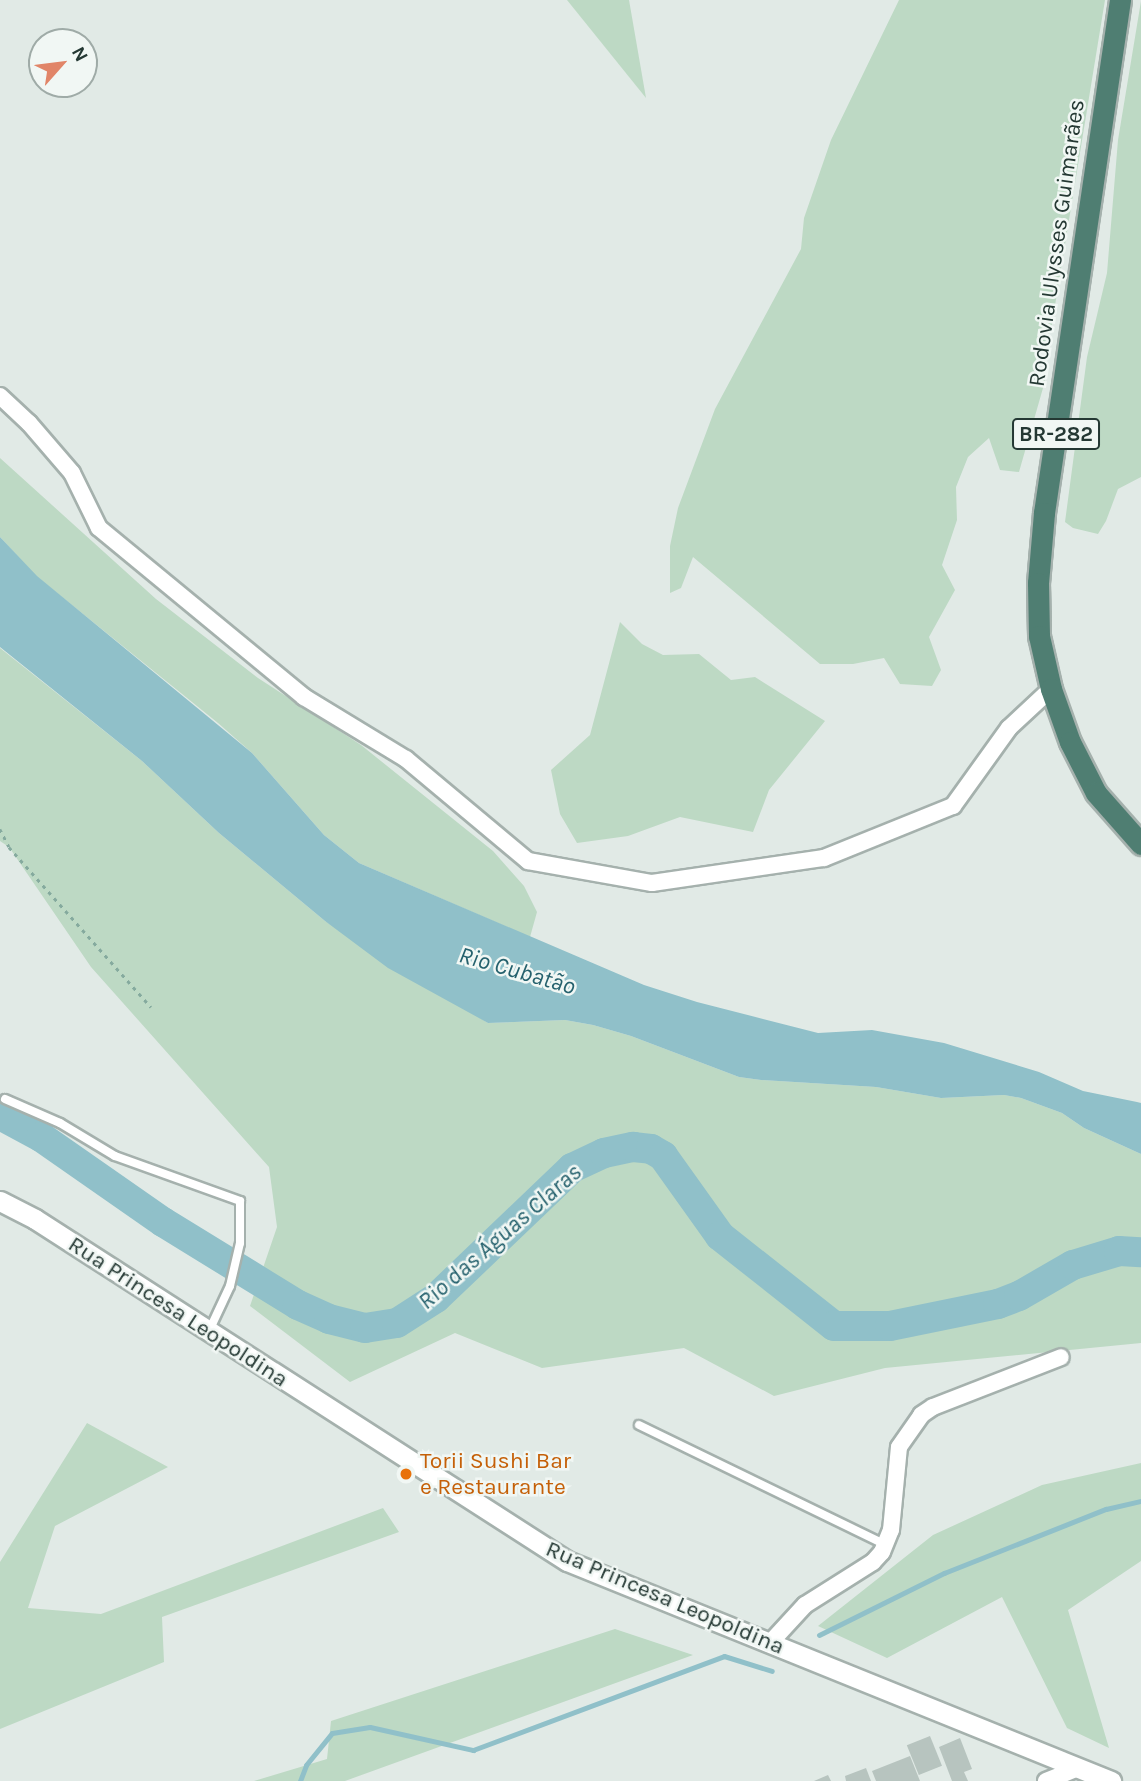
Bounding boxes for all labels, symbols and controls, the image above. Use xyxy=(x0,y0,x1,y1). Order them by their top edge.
north arrow xyxy=(28,28,98,98)
text: N xyxy=(67,43,93,65)
street label: Rodovia Ulysses Guimarães xyxy=(1023,98,1091,388)
road number: BR-282 xyxy=(1010,416,1102,452)
water label: Rio Cubatão xyxy=(456,941,578,1001)
water label: Rio das Águas Claras xyxy=(412,1158,588,1316)
street label: Rua Princesa Leopoldina xyxy=(63,1231,293,1393)
place label: Torii Sushi Bar e Restaurante xyxy=(420,1447,571,1501)
marker: Torii Sushi Bar e Restaurante xyxy=(398,1466,414,1482)
street label: Rua Princesa Leopoldina xyxy=(542,1535,788,1661)

